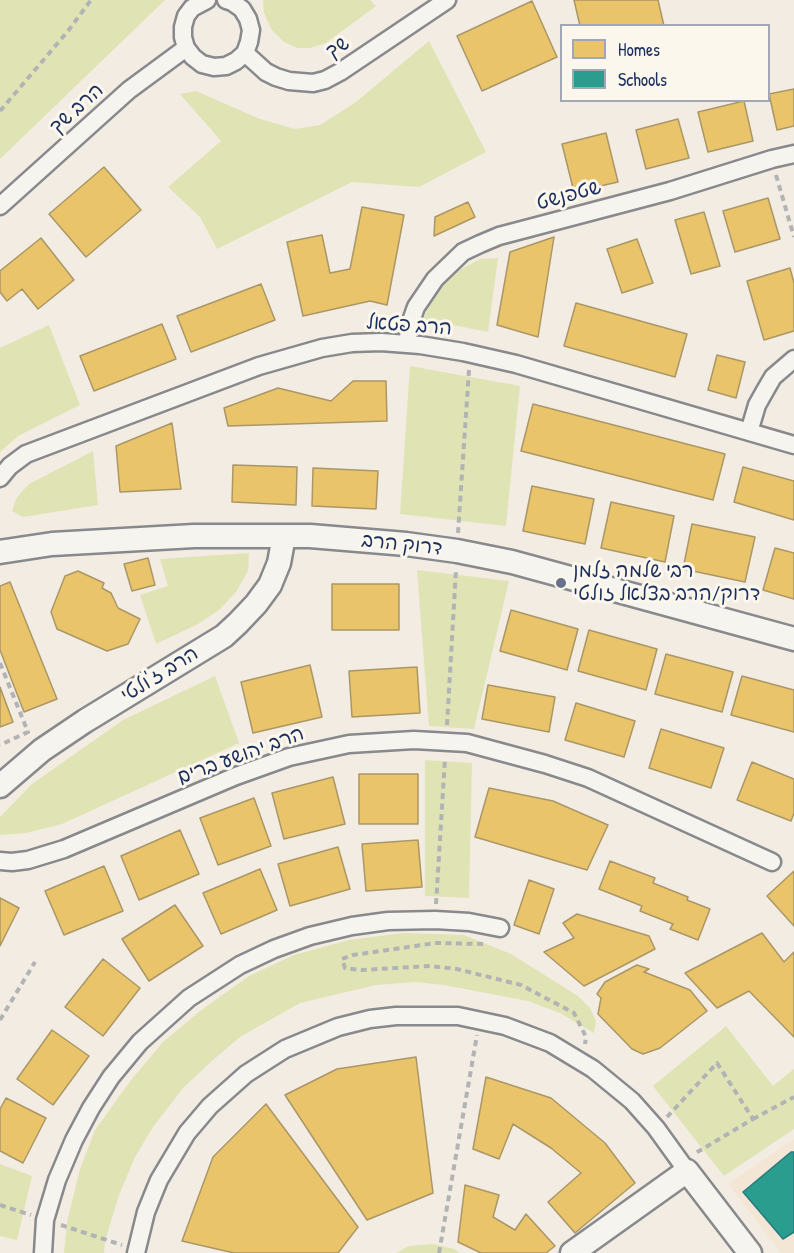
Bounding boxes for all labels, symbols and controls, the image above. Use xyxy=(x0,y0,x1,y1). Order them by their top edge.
legend xyxy=(560,24,770,102)
street label: שך xyxy=(322,32,354,64)
text: Homes xyxy=(618,37,660,62)
text: Schools xyxy=(618,67,667,92)
street label: הרב שך xyxy=(45,79,109,139)
street label: שטפנשט xyxy=(534,176,604,216)
street label: הרב פטאל xyxy=(365,311,453,341)
street label: דרוק הרב xyxy=(360,529,444,561)
place label: רבי שלמה זלמן דרוק/הרב בצלאל זולטי xyxy=(573,560,760,607)
marker: רבי שלמה זלמן דרוק/הרב בצלאל זולטי xyxy=(554,576,568,590)
street label: הרב ז'ולטי xyxy=(117,642,203,708)
street label: הרב יהושע ברים xyxy=(174,722,308,790)

